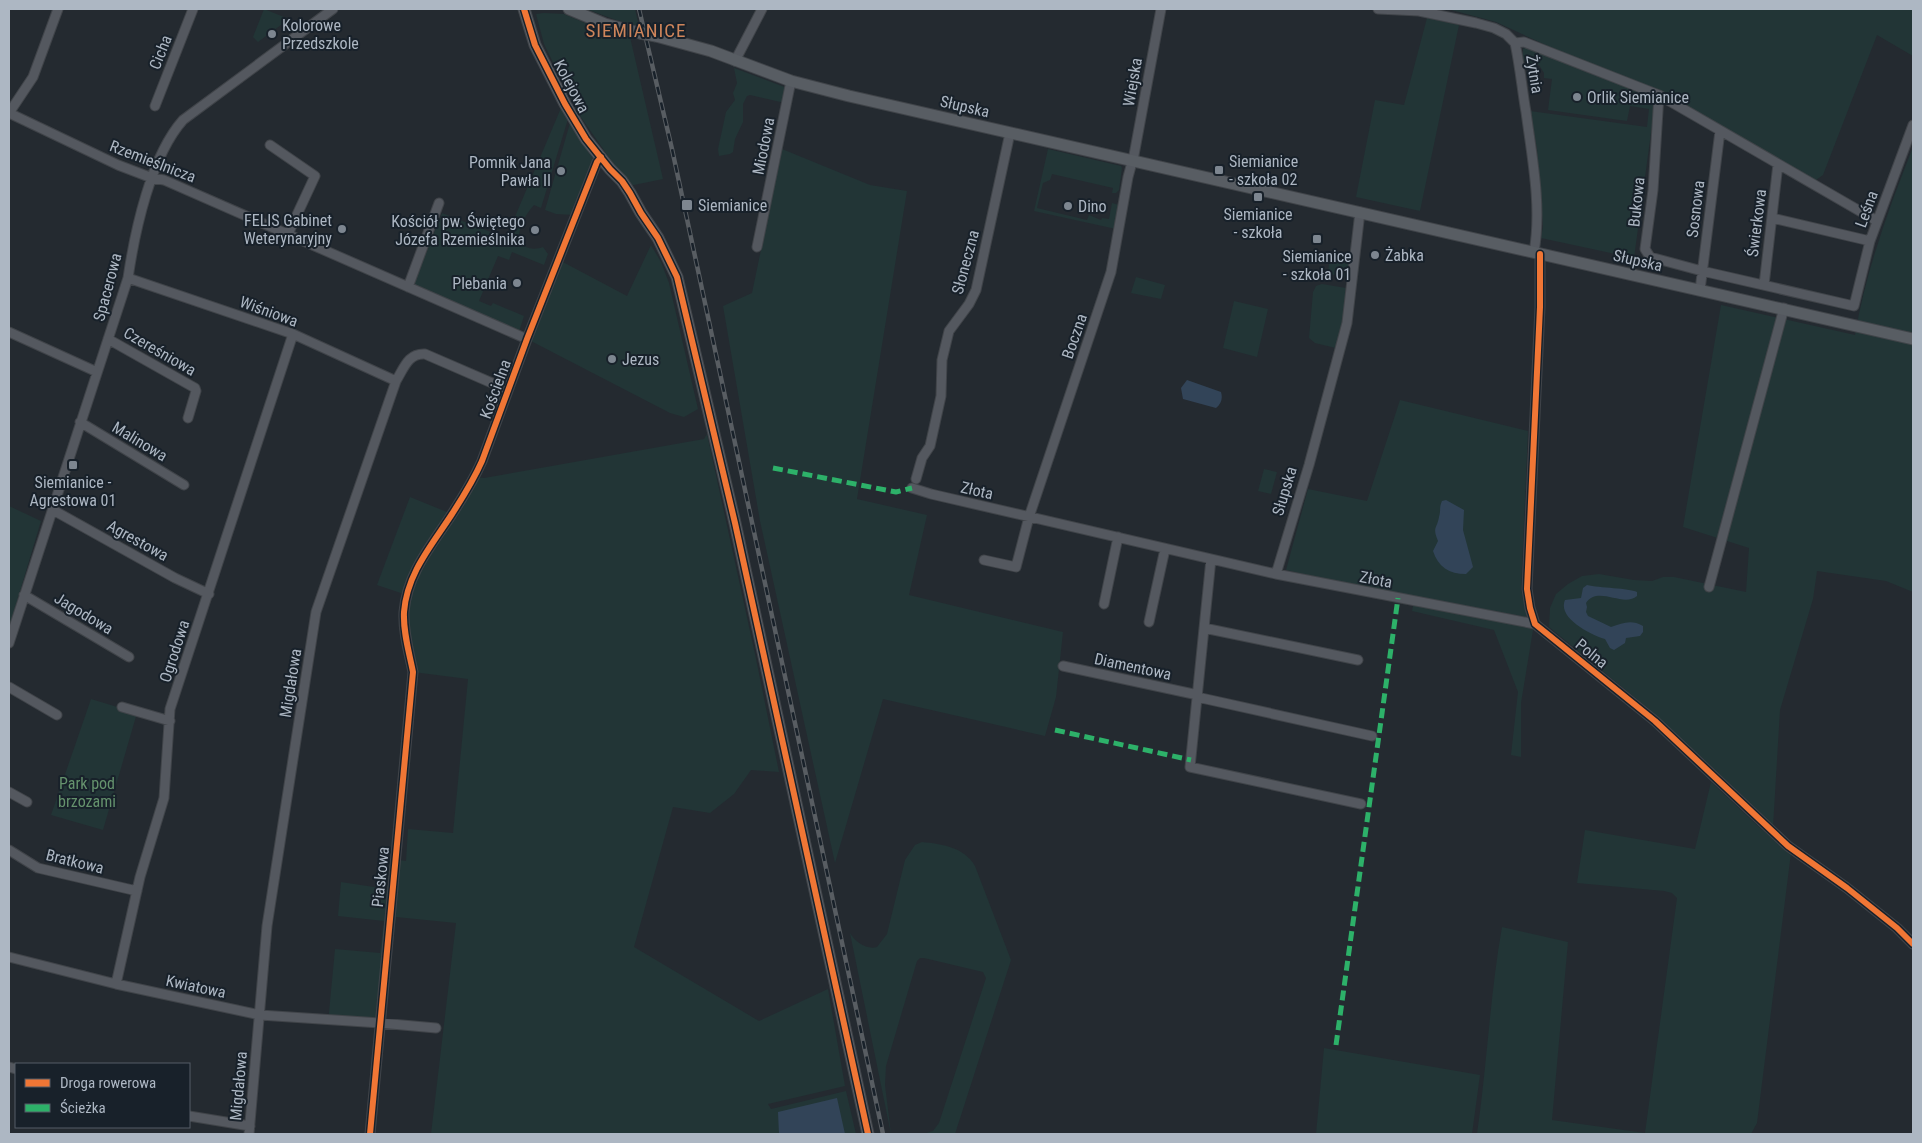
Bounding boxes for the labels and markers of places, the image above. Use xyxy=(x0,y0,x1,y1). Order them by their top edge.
place label: Kolorowe Przedszkole xyxy=(282,16,359,53)
marker: Kolorowe Przedszkole xyxy=(266,28,278,40)
place label: Orlik Siemianice xyxy=(1587,88,1689,107)
marker: Orlik Siemianice xyxy=(1571,91,1583,103)
place label: Siemianice - szkoła 02 xyxy=(1229,152,1298,189)
place label: Pomnik Jana Pawła II xyxy=(469,153,551,190)
marker: Siemianice - szkoła 02 xyxy=(1213,164,1225,176)
marker: Pomnik Jana Pawła II xyxy=(555,165,567,177)
marker: Siemianice - szkoła xyxy=(1252,191,1264,203)
place label: Siemianice xyxy=(698,196,767,215)
place label: Dino xyxy=(1078,197,1107,216)
marker: Siemianice xyxy=(680,198,694,212)
marker: Dino xyxy=(1062,200,1074,212)
place label: Siemianice - szkoła xyxy=(1223,205,1293,242)
place label: FELIS Gabinet Weterynaryjny xyxy=(244,211,332,248)
place label: Kościół pw. Świętego Józefa Rzemieślnika xyxy=(391,212,525,249)
marker: FELIS Gabinet Weterynaryjny xyxy=(336,223,348,235)
marker: Kościół pw. Świętego Józefa Rzemieślnika xyxy=(529,224,541,236)
marker: Siemianice - szkoła 01 xyxy=(1311,233,1323,245)
place label: Żabka xyxy=(1385,246,1424,265)
place label: Siemianice - szkoła 01 xyxy=(1282,247,1352,284)
marker: Żabka xyxy=(1369,249,1381,261)
place label: Plebania xyxy=(452,274,507,293)
marker: Plebania xyxy=(511,277,523,289)
place label: Jezus xyxy=(622,350,659,369)
marker: Jezus xyxy=(606,353,618,365)
marker: Siemianice - Agrestowa 01 xyxy=(67,459,79,471)
place label: Siemianice - Agrestowa 01 xyxy=(30,473,116,510)

